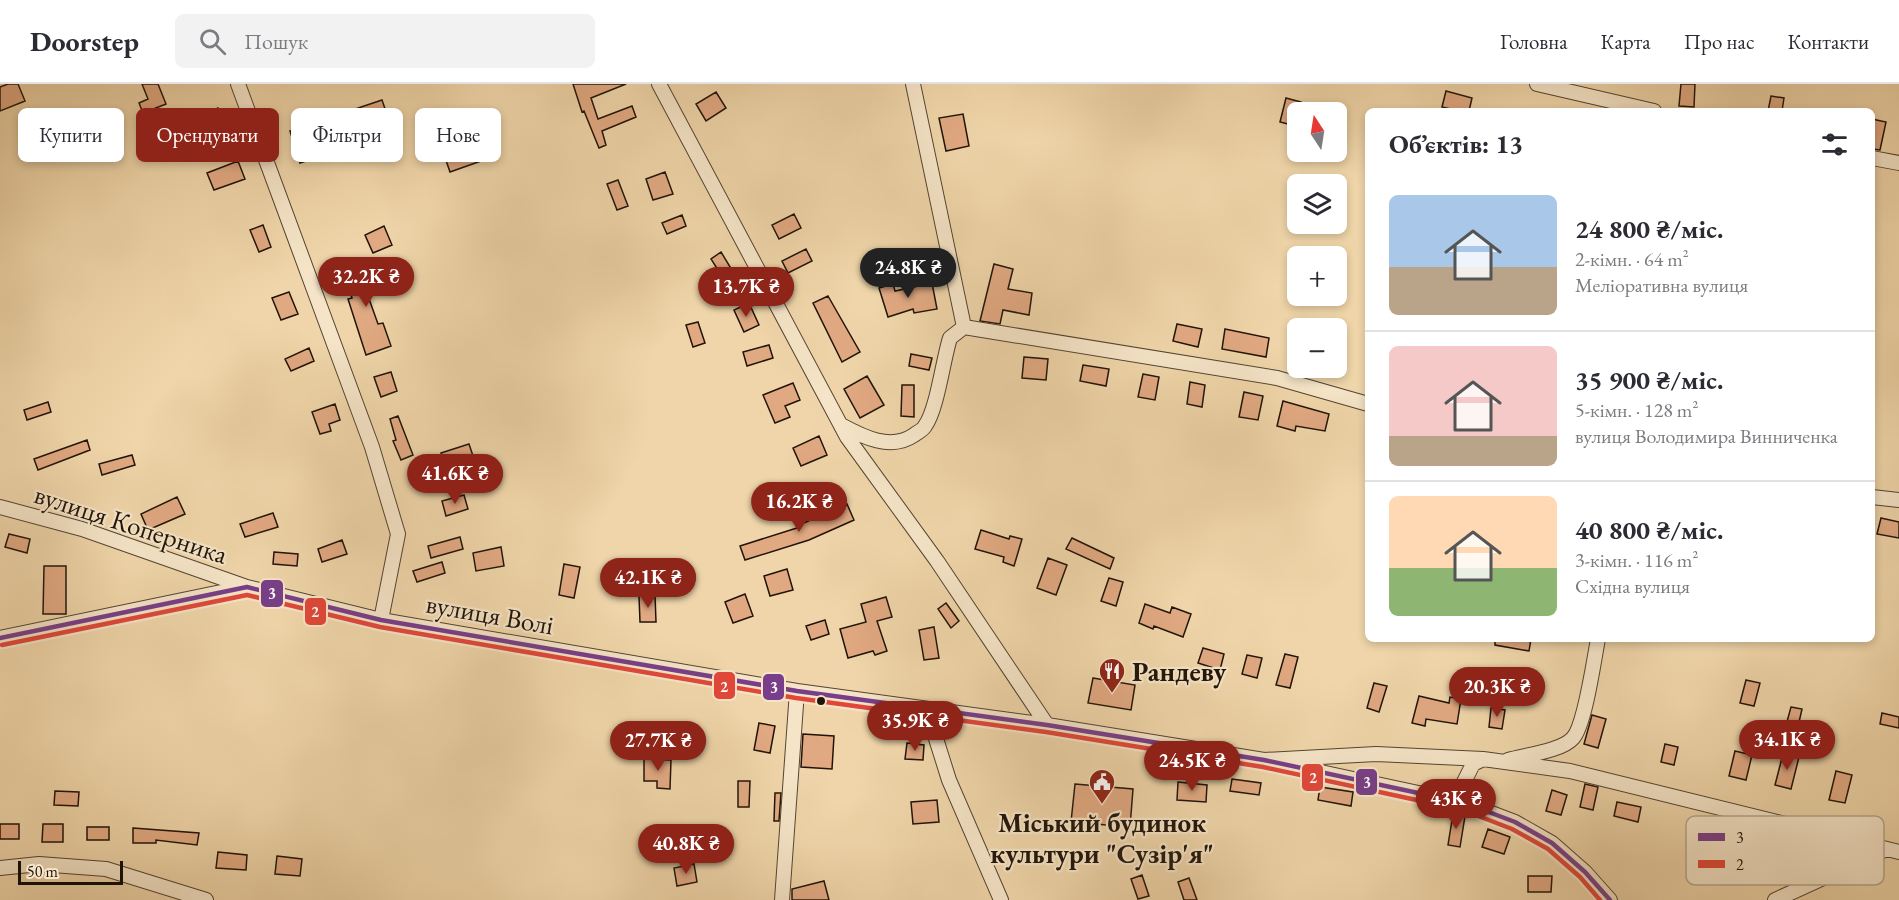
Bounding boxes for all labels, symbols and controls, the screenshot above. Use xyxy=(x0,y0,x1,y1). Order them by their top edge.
search box xyxy=(175,14,595,68)
text: Doorstep xyxy=(30,23,139,59)
icon: search xyxy=(196,25,229,58)
text: Пошук xyxy=(244,27,308,56)
text: Головна xyxy=(1500,28,1568,55)
text: Карта xyxy=(1601,28,1651,55)
text: Про нас xyxy=(1684,28,1754,55)
text: Контакти xyxy=(1787,28,1869,55)
north arrow xyxy=(1287,102,1347,162)
map controls xyxy=(1287,102,1347,378)
chip: Купити xyxy=(18,108,124,162)
chip: Орендувати xyxy=(136,108,279,162)
chip: Фільтри xyxy=(291,108,403,162)
chip: Нове xyxy=(415,108,501,162)
text: Об’єктів: 13 xyxy=(1389,127,1523,161)
icon: filters xyxy=(1818,128,1851,161)
button: layers xyxy=(1287,174,1347,234)
text: 24 800 ₴/міс. xyxy=(1575,212,1723,246)
icon: home xyxy=(1437,219,1509,291)
button: + xyxy=(1287,246,1347,306)
text: 2-кімн. · 64 m² xyxy=(1575,246,1689,272)
pin: 24.8K ₴ xyxy=(853,248,963,299)
text: 24.8K ₴ xyxy=(874,254,942,280)
pin: 32.2K ₴ xyxy=(311,257,421,308)
text: 32.2K ₴ xyxy=(332,263,400,289)
pin: 13.7K ₴ xyxy=(691,267,801,318)
text: Меліоративна вулиця xyxy=(1575,272,1748,298)
text: 13.7K ₴ xyxy=(712,273,780,299)
button: − xyxy=(1287,318,1347,378)
text: 35 900 ₴/міс. xyxy=(1575,363,1723,397)
icon: home xyxy=(1437,370,1509,442)
text: 5-кімн. · 128 m² xyxy=(1575,397,1698,423)
text: вулиця Володимира Винниченка xyxy=(1575,423,1838,449)
pin: 41.6K ₴ xyxy=(400,454,510,505)
text: 41.6K ₴ xyxy=(421,460,489,486)
street label: вулиця Коперника xyxy=(30,476,232,572)
pin: 16.2K ₴ xyxy=(744,482,854,533)
text: 16.2K ₴ xyxy=(765,488,833,514)
text: 40 800 ₴/міс. xyxy=(1575,513,1723,547)
icon: home xyxy=(1437,520,1509,592)
text: 3-кімн. · 116 m² xyxy=(1575,547,1698,573)
pin: 42.1K ₴ xyxy=(593,558,703,609)
text: 42.1K ₴ xyxy=(614,564,682,590)
text: Східна вулиця xyxy=(1575,573,1690,599)
line badge: 3 xyxy=(260,579,284,608)
text: 3 xyxy=(268,583,276,604)
street label: вулиця Волі xyxy=(423,586,557,642)
line badge: 2 xyxy=(304,597,327,626)
text: 2 xyxy=(311,601,320,622)
place label: Рандеву xyxy=(1132,654,1227,689)
restaurant icon: Рандеву xyxy=(1097,656,1127,694)
pin: 20.3K ₴ xyxy=(1442,667,1552,718)
line badge: 2 xyxy=(713,671,736,700)
line badge: 3 xyxy=(762,673,785,701)
text: 20.3K ₴ xyxy=(1463,673,1531,699)
text: 2 xyxy=(720,676,729,697)
text: 3 xyxy=(770,677,778,698)
unlabelled marker xyxy=(815,695,827,707)
pin: 35.9K ₴ xyxy=(860,701,970,752)
text: 35.9K ₴ xyxy=(881,707,949,733)
pin: 34.1K ₴ xyxy=(1732,720,1842,771)
pin: 27.7K ₴ xyxy=(603,721,713,772)
text: 34.1K ₴ xyxy=(1753,726,1821,752)
text: 27.7K ₴ xyxy=(624,727,692,753)
pin: 24.5K ₴ xyxy=(1137,741,1247,792)
text: 24.5K ₴ xyxy=(1158,747,1226,773)
line badge: 2 xyxy=(1301,763,1324,792)
public building icon: Міський будинок культури "Сузір'я" xyxy=(1087,767,1117,805)
text: 2 xyxy=(1309,767,1318,788)
line badge: 3 xyxy=(1355,768,1378,796)
text: 3 xyxy=(1363,772,1371,793)
pin: 43K ₴ xyxy=(1414,779,1498,830)
text: 43K ₴ xyxy=(1430,785,1482,811)
place label: Міський будинок культури "Сузір'я" xyxy=(990,805,1214,871)
legend xyxy=(1686,816,1884,885)
pin: 40.8K ₴ xyxy=(631,824,741,875)
text: 3 xyxy=(1736,827,1744,848)
text: 40.8K ₴ xyxy=(652,830,720,856)
text: 2 xyxy=(1736,854,1744,875)
scale bar xyxy=(18,858,123,886)
text: 50 m xyxy=(27,861,58,882)

